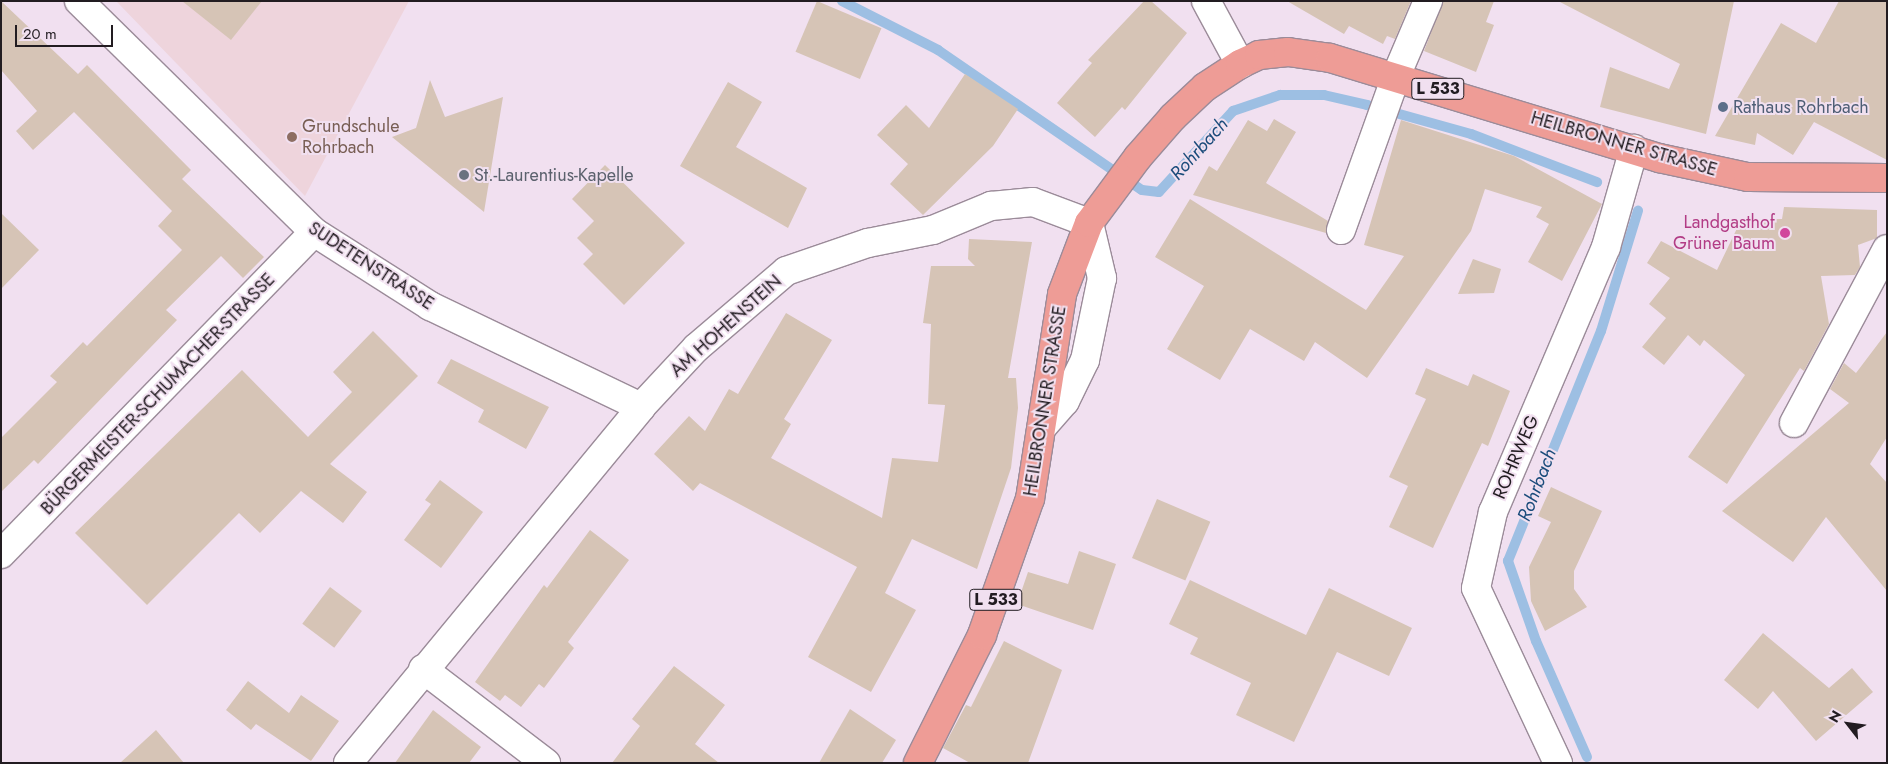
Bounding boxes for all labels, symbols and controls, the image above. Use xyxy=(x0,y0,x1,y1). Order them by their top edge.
scale bar xyxy=(18,15,115,47)
text: 20 m xyxy=(23,23,57,45)
road number: L 533 xyxy=(1410,76,1466,102)
place label: Rathaus Rohrbach xyxy=(1733,96,1869,118)
marker: Rathaus Rohrbach xyxy=(1717,101,1729,113)
street label: HEILBRONNER STRASSE xyxy=(1528,107,1720,181)
water label: Rohrbach xyxy=(1165,113,1233,185)
place label: Grundschule Rohrbach xyxy=(302,116,399,158)
marker: Grundschule Rohrbach xyxy=(286,131,298,143)
place label: St.-Laurentius-Kapelle xyxy=(474,164,634,186)
marker: St.-Laurentius-Kapelle xyxy=(458,169,470,181)
place label: Landgasthof Grüner Baum xyxy=(1673,212,1775,254)
street label: SUDETENSTRASSE xyxy=(304,217,438,315)
marker: Landgasthof Grüner Baum xyxy=(1779,227,1791,239)
street label: BÜRGERMEISTER-SCHUMACHER-STRASSE xyxy=(37,269,279,519)
street label: AM HOHENSTEIN xyxy=(666,270,786,382)
street label: HEILBRONNER STRASSE xyxy=(1019,304,1071,498)
street label: ROHRWEG xyxy=(1489,412,1543,502)
water label: Rohrbach xyxy=(1513,445,1561,525)
road number: L 533 xyxy=(968,586,1024,614)
north arrow xyxy=(1823,699,1873,749)
text: N xyxy=(1824,707,1846,726)

